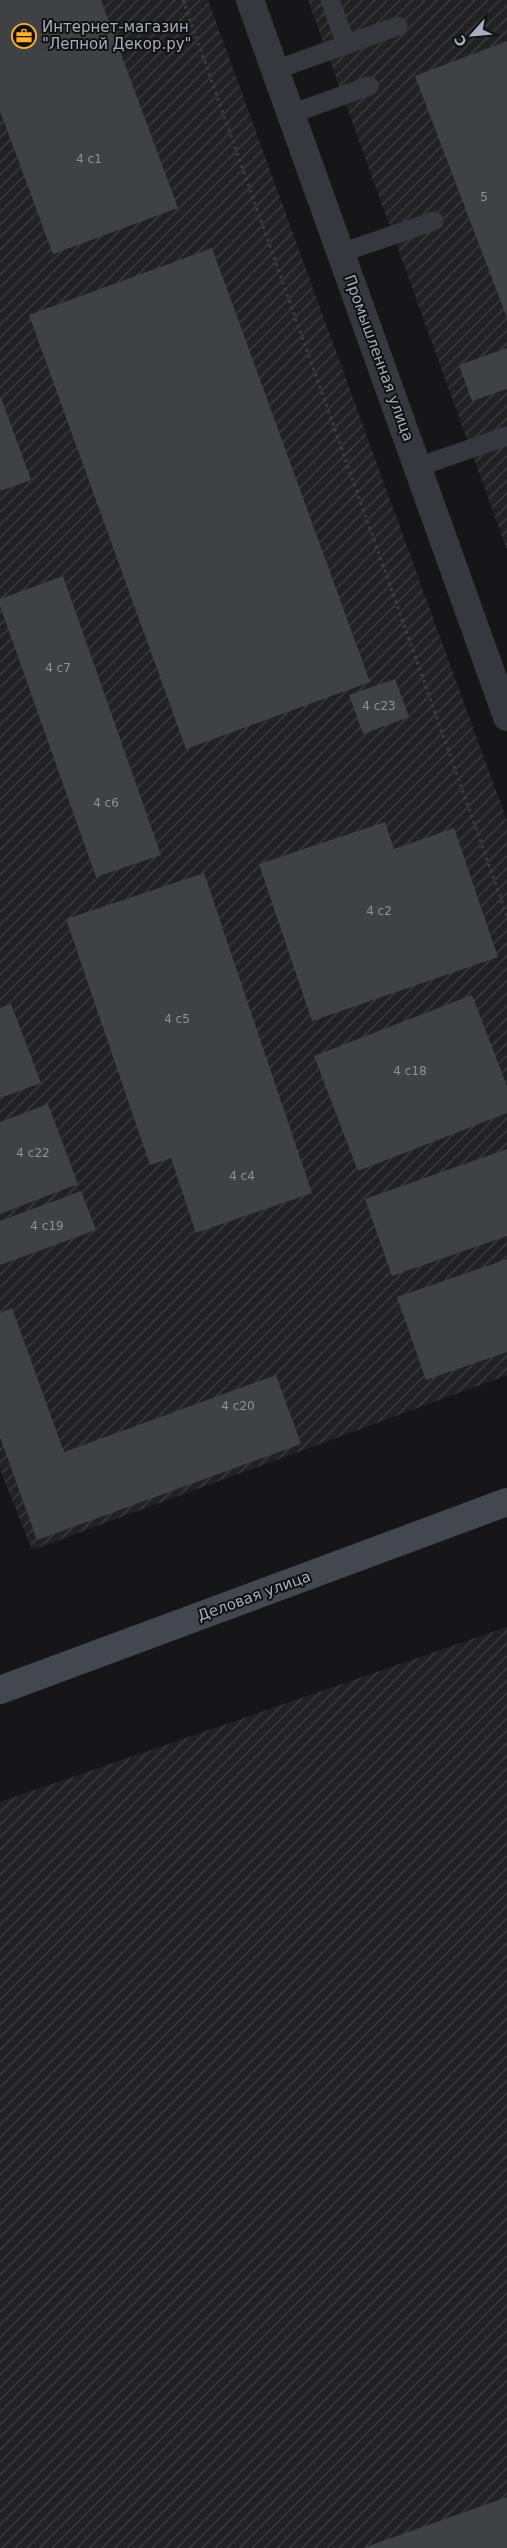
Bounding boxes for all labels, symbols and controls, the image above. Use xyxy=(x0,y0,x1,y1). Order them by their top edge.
north arrow xyxy=(447,10,497,60)
place label: Интернет-магазин "Лепной Декор.ру" xyxy=(42,18,192,53)
office icon: Интернет-магазин "Лепной Декор.ру" xyxy=(11,23,37,49)
text: С xyxy=(451,33,470,49)
house number: 4 с1 xyxy=(76,152,102,166)
house number: 5 xyxy=(480,190,488,204)
street label: Промышленная улица xyxy=(340,272,418,444)
house number: 4 с7 xyxy=(45,661,71,675)
house number: 4 с23 xyxy=(362,699,396,713)
house number: 4 с6 xyxy=(93,796,119,810)
house number: 4 с2 xyxy=(366,904,392,918)
house number: 4 с5 xyxy=(164,1012,190,1026)
house number: 4 с18 xyxy=(393,1064,427,1078)
house number: 4 с22 xyxy=(16,1146,50,1160)
house number: 4 с4 xyxy=(229,1169,255,1183)
house number: 4 с19 xyxy=(30,1219,64,1233)
house number: 4 с20 xyxy=(221,1399,255,1413)
street label: Деловая улица xyxy=(195,1567,313,1625)

